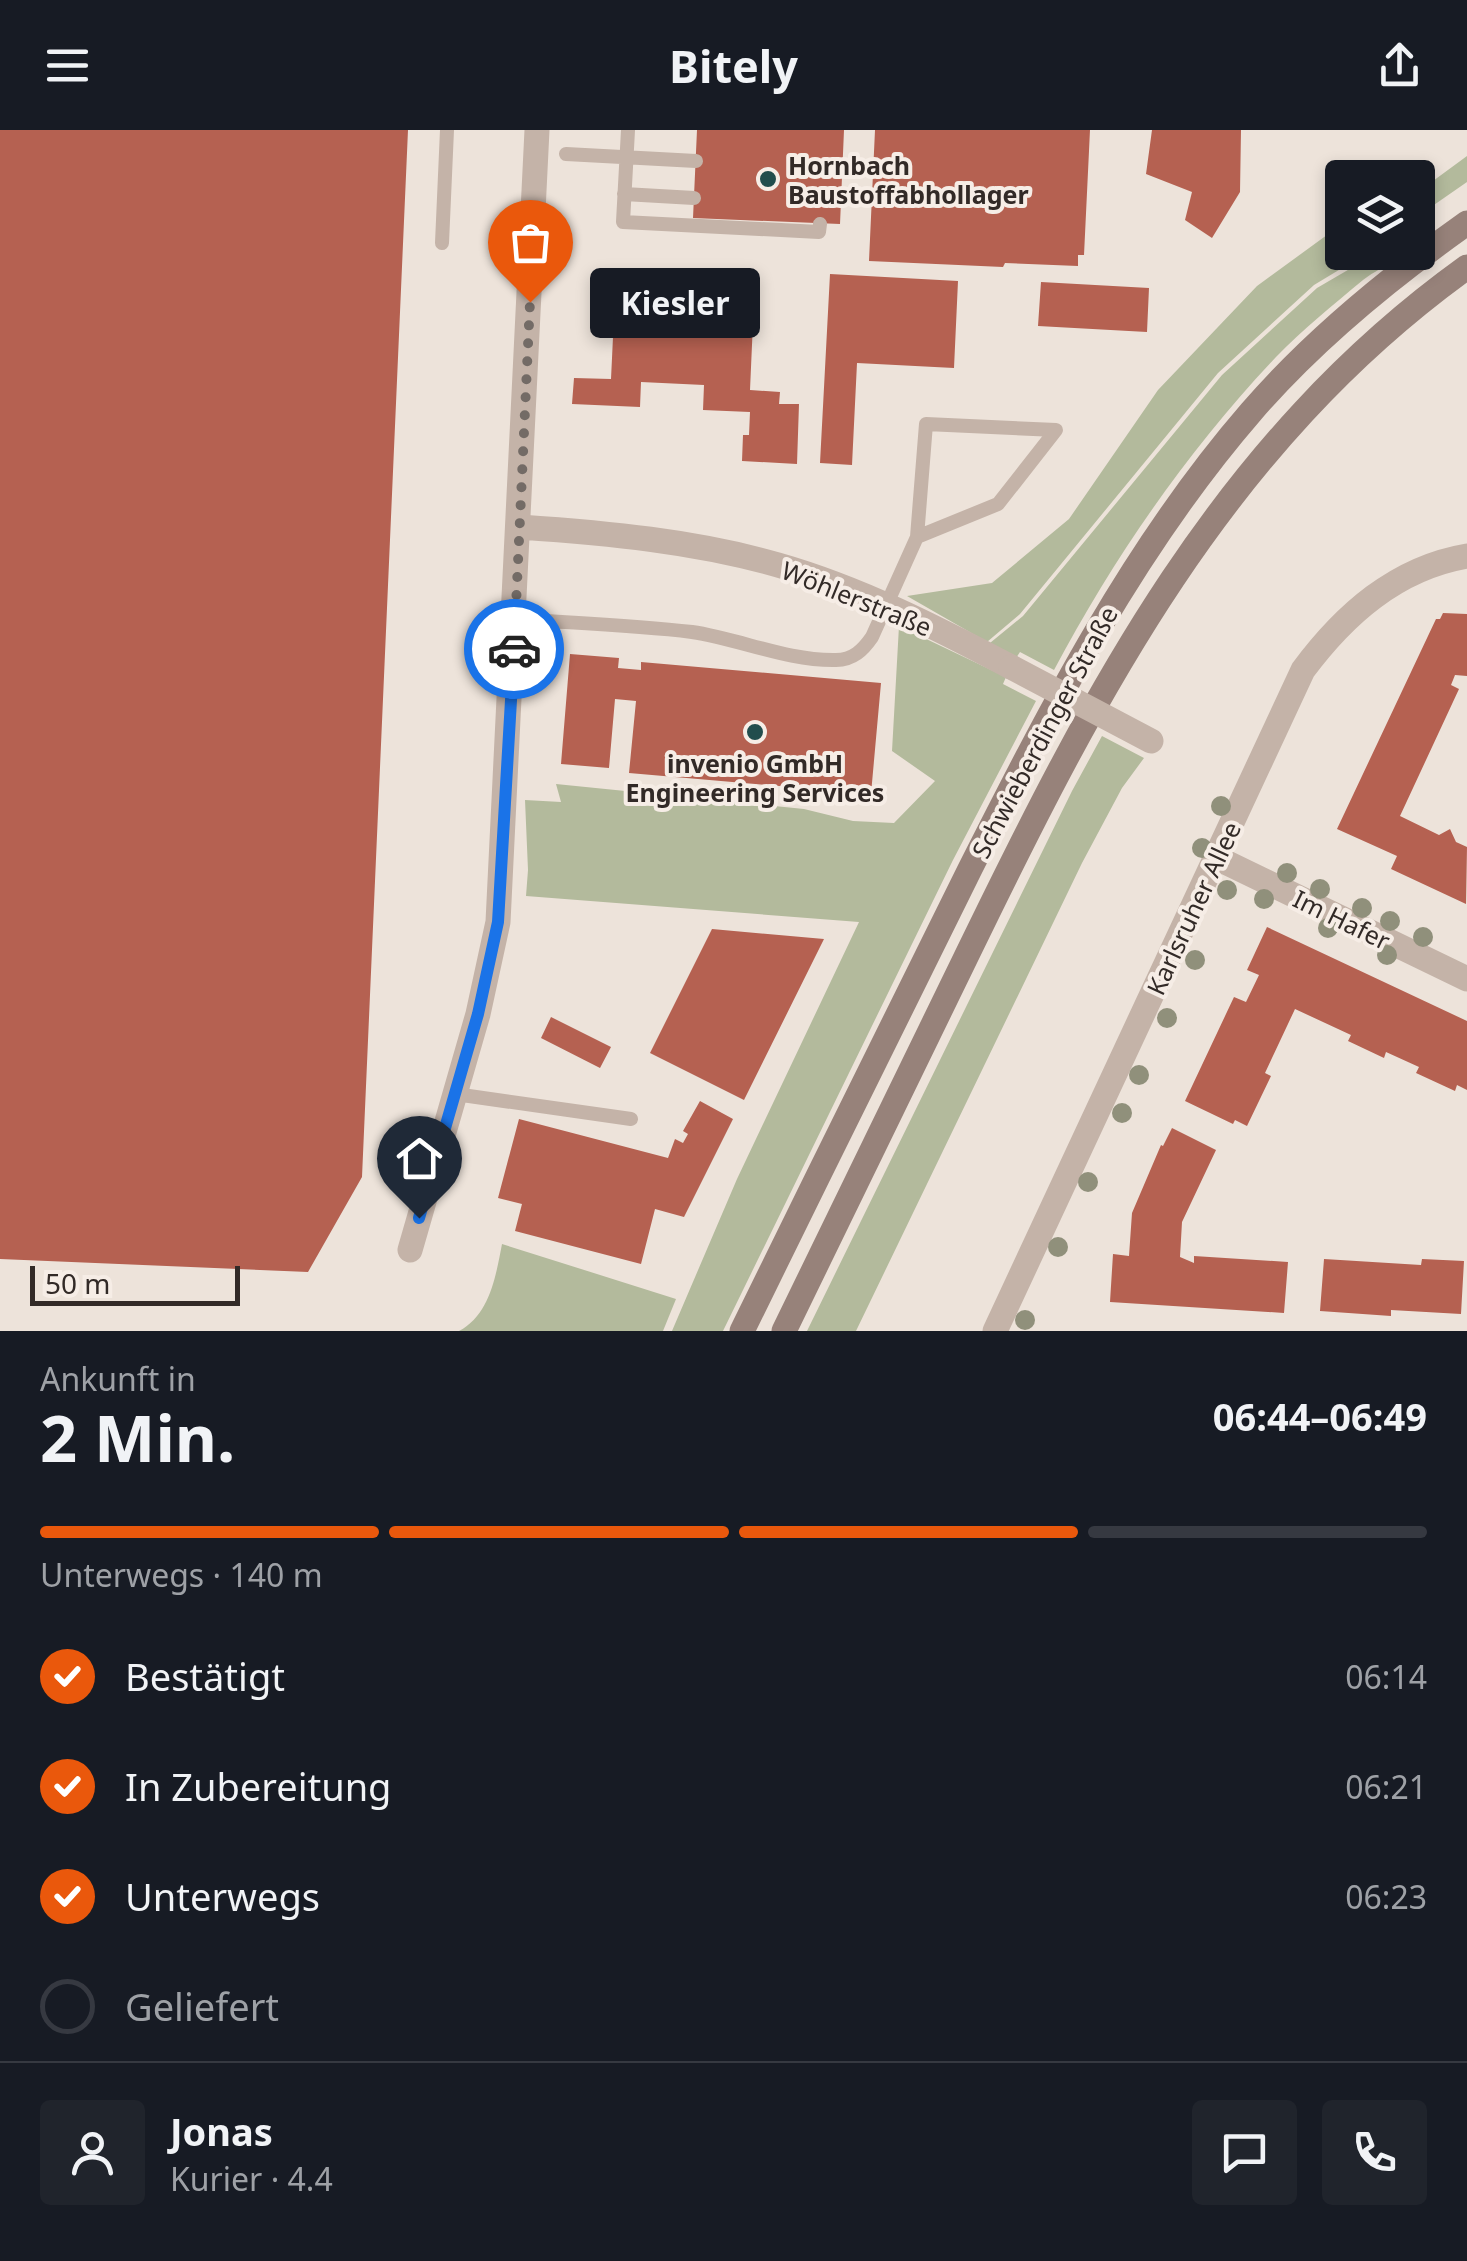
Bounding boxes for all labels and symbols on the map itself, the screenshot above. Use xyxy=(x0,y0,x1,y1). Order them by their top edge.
place label: Hornbach Baustoffabhollager xyxy=(788,148,1029,211)
marker: Hornbach Baustoffabhollager xyxy=(757,168,779,190)
pin xyxy=(488,200,573,303)
callout: Kiesler xyxy=(590,267,760,337)
street label: Wöhlerstraße xyxy=(777,552,937,644)
courier xyxy=(464,599,564,699)
street label: Schwieberdinger Straße xyxy=(963,600,1125,864)
marker: invenio GmbH Engineering Services xyxy=(744,721,766,743)
place label: invenio GmbH Engineering Services xyxy=(626,746,884,809)
street label: Karlsruher Allee xyxy=(1138,816,1248,1000)
street label: Im Hafer xyxy=(1288,881,1396,957)
pin xyxy=(377,1116,462,1219)
scale bar xyxy=(30,1261,240,1306)

